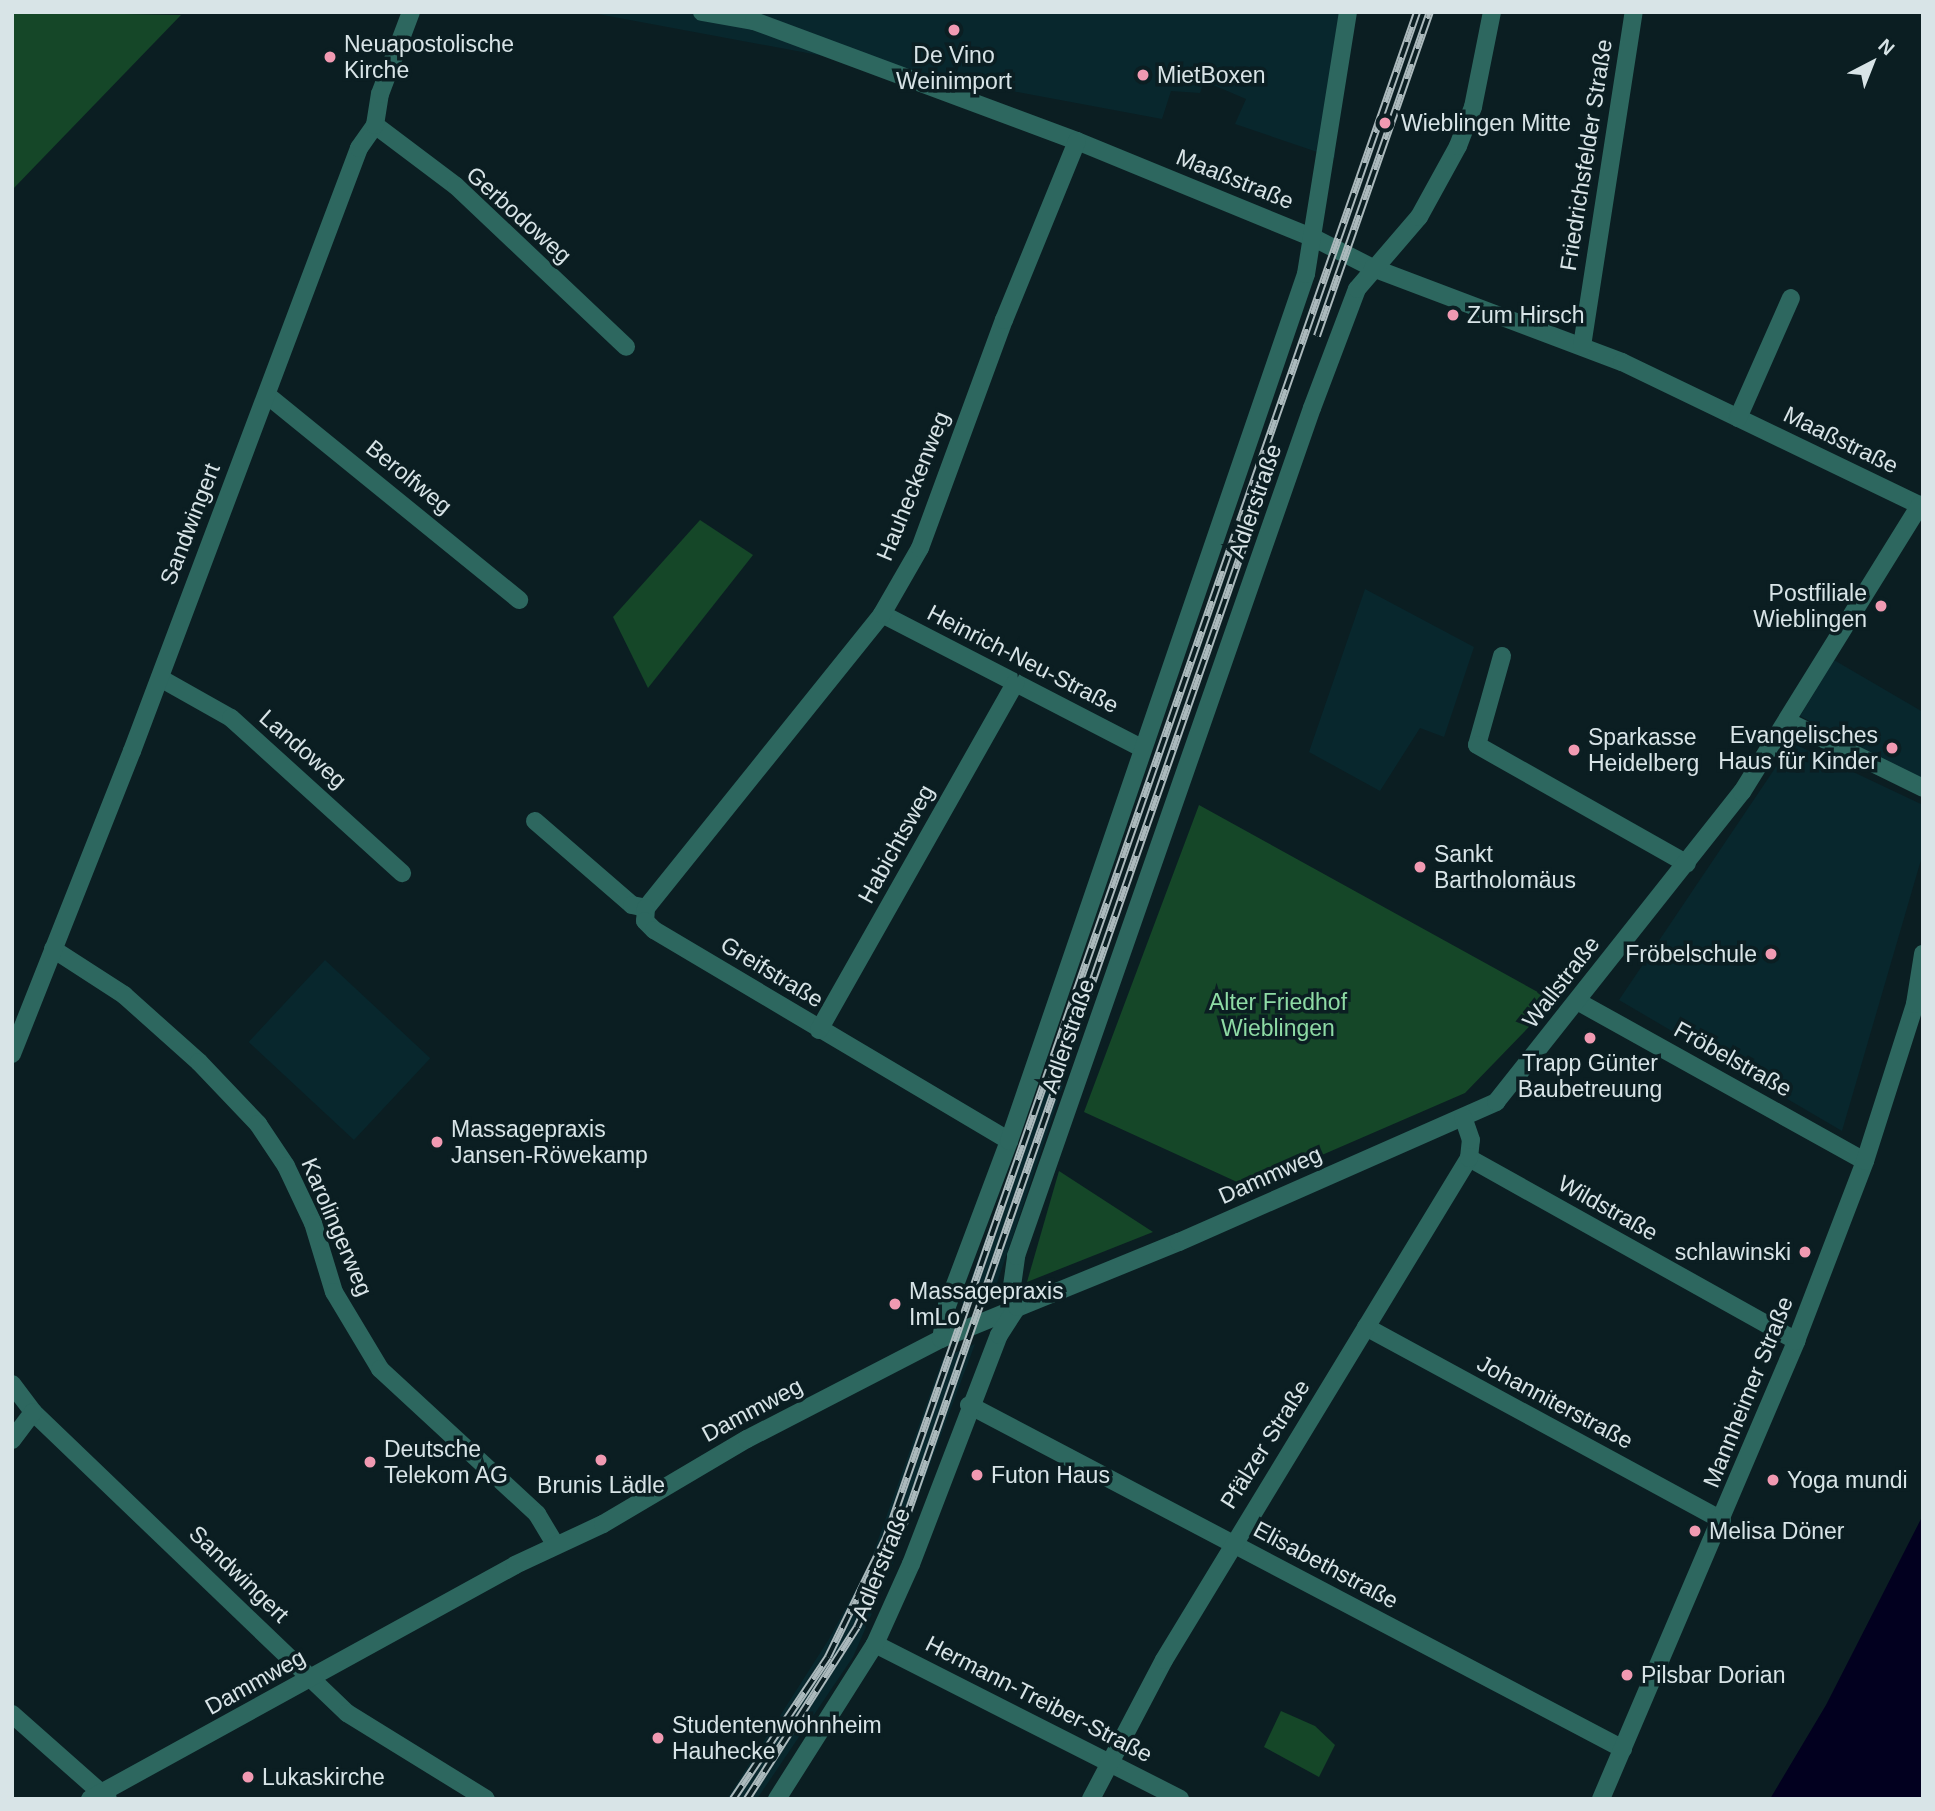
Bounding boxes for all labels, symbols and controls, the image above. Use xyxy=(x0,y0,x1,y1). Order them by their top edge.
marker: De Vino Weinimport xyxy=(946,22,962,38)
north arrow xyxy=(1837,28,1907,98)
place label: Neuapostolische Kirche xyxy=(344,30,514,84)
text: N xyxy=(1874,35,1899,59)
street label: Friedrichsfelder Straße xyxy=(1554,37,1618,273)
place label: De Vino Weinimport xyxy=(896,41,1012,95)
marker: Neuapostolische Kirche xyxy=(322,49,338,65)
place label: MietBoxen xyxy=(1157,61,1266,89)
marker: MietBoxen xyxy=(1135,67,1151,83)
place label: Wieblingen Mitte xyxy=(1401,109,1571,137)
marker: Wieblingen Mitte xyxy=(1375,113,1395,133)
street label: Maaßstraße xyxy=(1172,143,1298,215)
street label: Gerbodoweg xyxy=(461,161,577,269)
place label: Zum Hirsch xyxy=(1467,301,1585,329)
marker: Zum Hirsch xyxy=(1445,307,1461,323)
street label: Maaßstraße xyxy=(1779,400,1903,480)
street label: Hauheckenweg xyxy=(871,407,955,565)
street label: Berolfweg xyxy=(361,434,457,520)
street label: Adlerstraße xyxy=(1223,440,1287,562)
street label: Sandwingert xyxy=(154,459,226,589)
place label: Postfiliale Wieblingen xyxy=(1753,579,1867,633)
marker: Postfiliale Wieblingen xyxy=(1873,598,1889,614)
street label: Heinrich-Neu-Straße xyxy=(923,599,1123,719)
street label: Landoweg xyxy=(254,704,352,794)
place label: Evangelisches Haus für Kinder xyxy=(1718,721,1878,775)
place label: Sparkasse Heidelberg xyxy=(1588,723,1699,777)
marker: Evangelisches Haus für Kinder xyxy=(1884,740,1900,756)
marker: Sparkasse Heidelberg xyxy=(1566,742,1582,758)
street label: Habichtsweg xyxy=(852,780,940,908)
place label: Sankt Bartholomäus xyxy=(1434,840,1576,894)
marker: Sankt Bartholomäus xyxy=(1412,859,1428,875)
street label: Greifstraße xyxy=(716,931,828,1013)
street label: Wallstraße xyxy=(1517,931,1605,1033)
place label: Fröbelschule xyxy=(1625,940,1757,968)
marker: Fröbelschule xyxy=(1763,946,1779,962)
street label: Adlerstraße xyxy=(1036,975,1100,1097)
park label: Alter Friedhof Wieblingen xyxy=(1209,988,1347,1042)
street label: Fröbelstraße xyxy=(1669,1015,1797,1103)
marker: Trapp Günter Baubetreuung xyxy=(1582,1030,1598,1046)
place label: Trapp Günter Baubetreuung xyxy=(1518,1049,1662,1103)
place label: Massagepraxis Jansen-Röwekamp xyxy=(451,1115,648,1169)
marker: Massagepraxis Jansen-Röwekamp xyxy=(429,1134,445,1150)
street label: Dammweg xyxy=(1214,1140,1326,1210)
street label: Karolingerweg xyxy=(296,1154,378,1300)
street label: Wildstraße xyxy=(1553,1169,1663,1247)
place label: schlawinski xyxy=(1675,1238,1791,1266)
marker: schlawinski xyxy=(1797,1244,1813,1260)
place label: Massagepraxis ImLo xyxy=(909,1277,1064,1331)
street label: Mannheimer Straße xyxy=(1697,1293,1799,1491)
marker: Massagepraxis ImLo xyxy=(887,1296,903,1312)
street label: Johanniterstraße xyxy=(1472,1349,1638,1455)
street label: Dammweg xyxy=(697,1372,807,1448)
street label: Pfälzer Straße xyxy=(1214,1374,1316,1514)
place label: Deutsche Telekom AG xyxy=(384,1435,509,1489)
marker: Brunis Lädle xyxy=(593,1452,609,1468)
marker: Deutsche Telekom AG xyxy=(362,1454,378,1470)
place label: Futon Haus xyxy=(991,1461,1110,1489)
place label: Yoga mundi xyxy=(1787,1466,1908,1494)
marker: Futon Haus xyxy=(969,1467,985,1483)
place label: Brunis Lädle xyxy=(537,1471,665,1499)
marker: Yoga mundi xyxy=(1765,1472,1781,1488)
street label: Adlerstraße xyxy=(846,1504,916,1624)
street label: Elisabethstraße xyxy=(1249,1515,1403,1615)
place label: Melisa Döner xyxy=(1709,1517,1844,1545)
street label: Sandwingert xyxy=(183,1520,295,1628)
marker: Melisa Döner xyxy=(1687,1523,1703,1539)
street label: Hermann-Treiber-Straße xyxy=(921,1630,1157,1768)
street label: Dammweg xyxy=(200,1643,310,1721)
place label: Pilsbar Dorian xyxy=(1641,1661,1785,1689)
marker: Pilsbar Dorian xyxy=(1619,1667,1635,1683)
place label: Studentenwohnheim Hauhecke xyxy=(672,1711,882,1765)
marker: Studentenwohnheim Hauhecke xyxy=(650,1730,666,1746)
place label: Lukaskirche xyxy=(262,1763,385,1791)
marker: Lukaskirche xyxy=(240,1769,256,1785)

